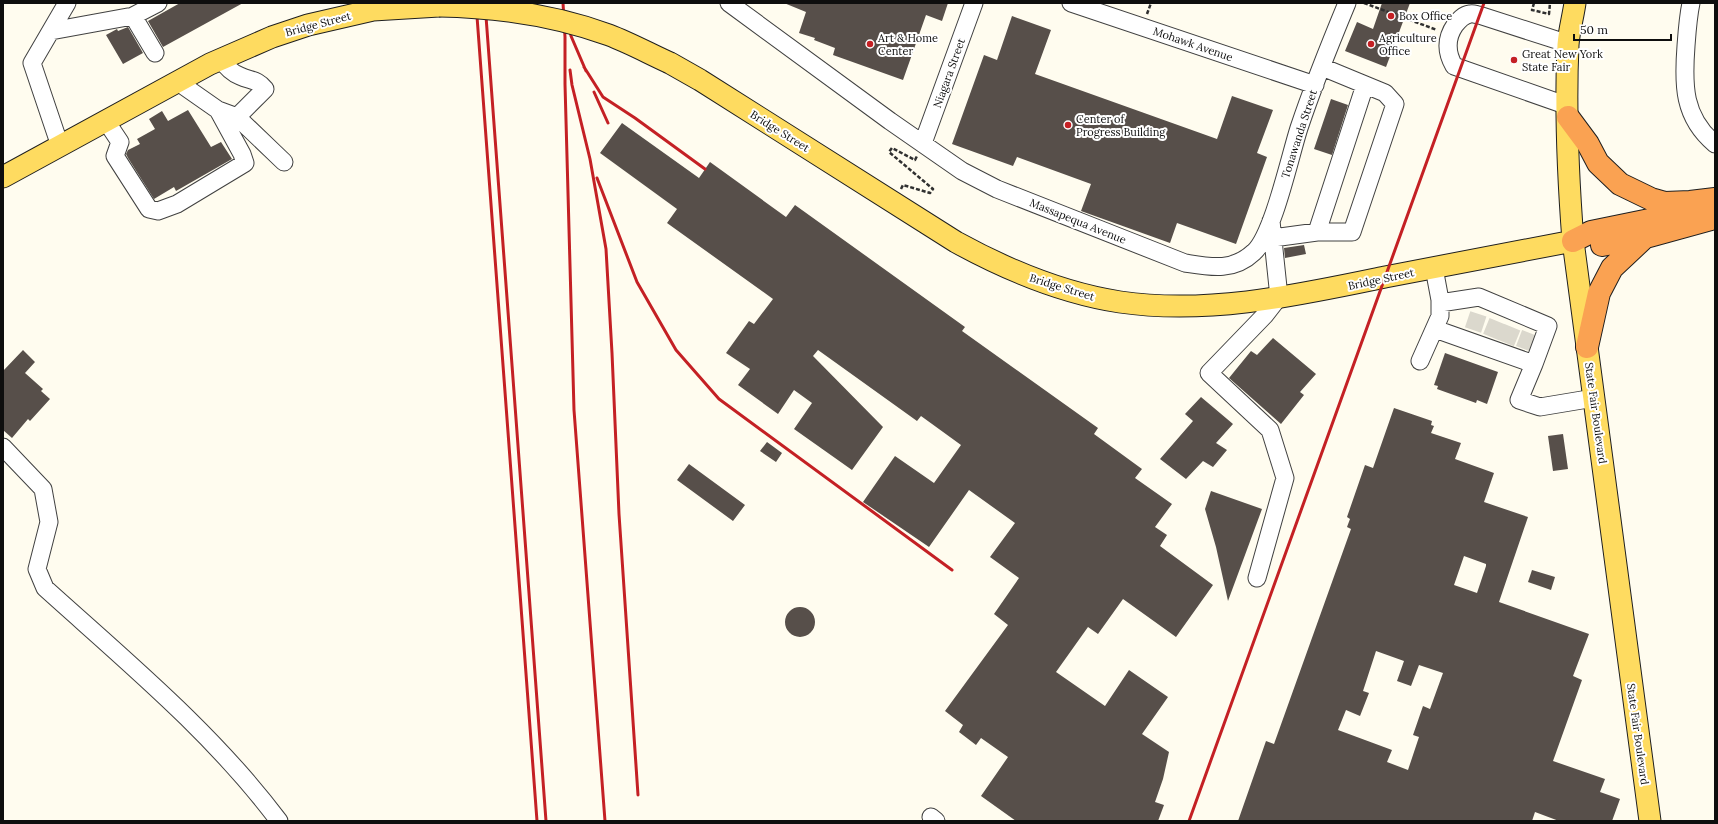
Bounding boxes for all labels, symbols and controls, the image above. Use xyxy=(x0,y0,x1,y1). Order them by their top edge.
street label: Bridge Street xyxy=(284,8,353,39)
place label: Box Office xyxy=(1399,9,1452,23)
marker: Box Office xyxy=(1386,11,1396,21)
scale bar xyxy=(1574,16,1671,42)
text: 50 m xyxy=(1580,22,1608,37)
street label: Mohawk Avenue xyxy=(1151,24,1235,64)
place label: Art & Home Center xyxy=(877,31,938,58)
place label: Agriculture Office xyxy=(1378,31,1437,58)
street label: Niagara Street xyxy=(930,35,968,110)
marker: Art & Home Center xyxy=(865,39,875,49)
marker: Agriculture Office xyxy=(1366,39,1376,49)
place label: Great New York State Fair xyxy=(1522,47,1603,74)
marker: Great New York State Fair xyxy=(1509,55,1519,65)
street label: Tonawanda Street xyxy=(1278,87,1320,180)
street label: Bridge Street xyxy=(748,107,813,155)
place label: Center of Progress Building xyxy=(1076,112,1166,139)
marker: Center of Progress Building xyxy=(1063,120,1073,130)
street label: Massapequa Avenue xyxy=(1028,195,1128,247)
street label: Bridge Street xyxy=(1347,265,1416,293)
street label: Bridge Street xyxy=(1028,270,1097,304)
street label: State Fair Boulevard xyxy=(1582,361,1610,465)
street label: State Fair Boulevard xyxy=(1624,682,1652,786)

